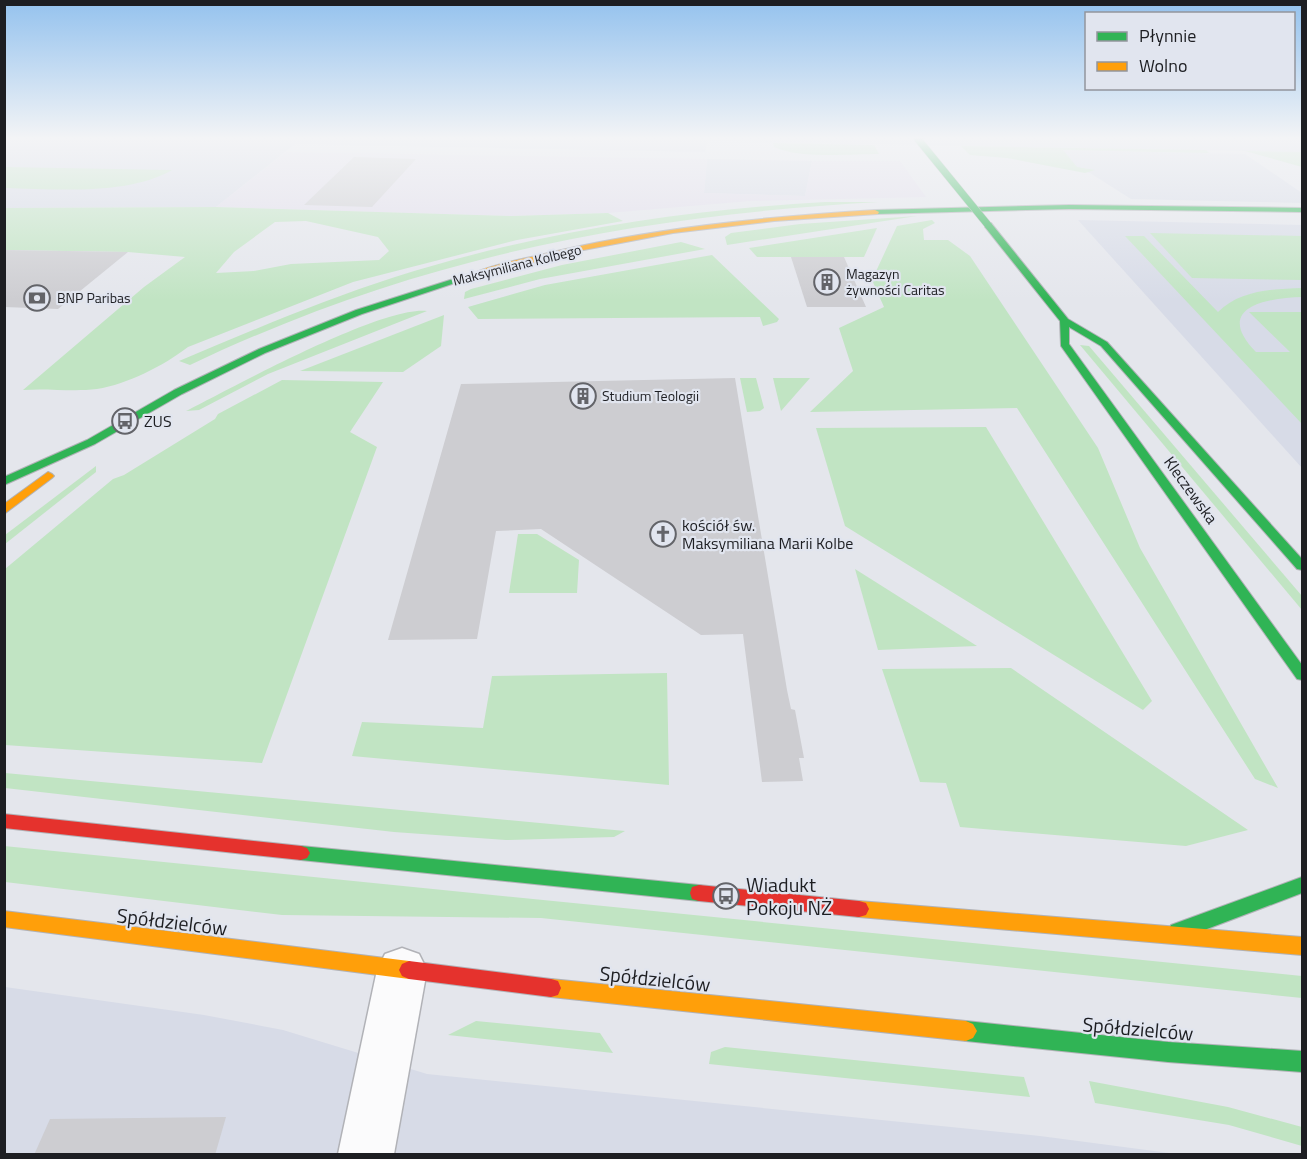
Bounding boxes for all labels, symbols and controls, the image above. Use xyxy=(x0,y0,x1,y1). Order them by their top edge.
legend xyxy=(1085,12,1295,90)
text: Płynnie xyxy=(1139,22,1196,49)
text: Wolno xyxy=(1139,52,1187,79)
street label: Maksymiliana Kolbego xyxy=(450,238,583,291)
place label: Magazyn żywności Caritas xyxy=(846,263,944,300)
building icon: Magazyn żywności Caritas xyxy=(812,267,842,297)
bank icon: BNP Paribas xyxy=(22,283,52,313)
place label: BNP Paribas xyxy=(57,287,131,308)
building icon: Studium Teologii xyxy=(568,381,598,411)
place label: Studium Teologii xyxy=(602,385,699,406)
bus stop icon: ZUS xyxy=(110,406,140,436)
place label: ZUS xyxy=(144,409,172,433)
street label: Kleczewska xyxy=(1158,451,1224,529)
place label: kościół św. Maksymiliana Marii Kolbe xyxy=(682,513,853,555)
church icon: kościół św. Maksymiliana Marii Kolbe xyxy=(648,519,678,549)
place label: Wiadukt Pokoju NŻ xyxy=(746,869,832,923)
bus stop icon: Wiadukt Pokoju NŻ xyxy=(711,881,741,911)
street label: Spółdzielców xyxy=(115,899,229,944)
street label: Spółdzielców xyxy=(598,957,712,1000)
street label: Spółdzielców xyxy=(1081,1008,1195,1049)

